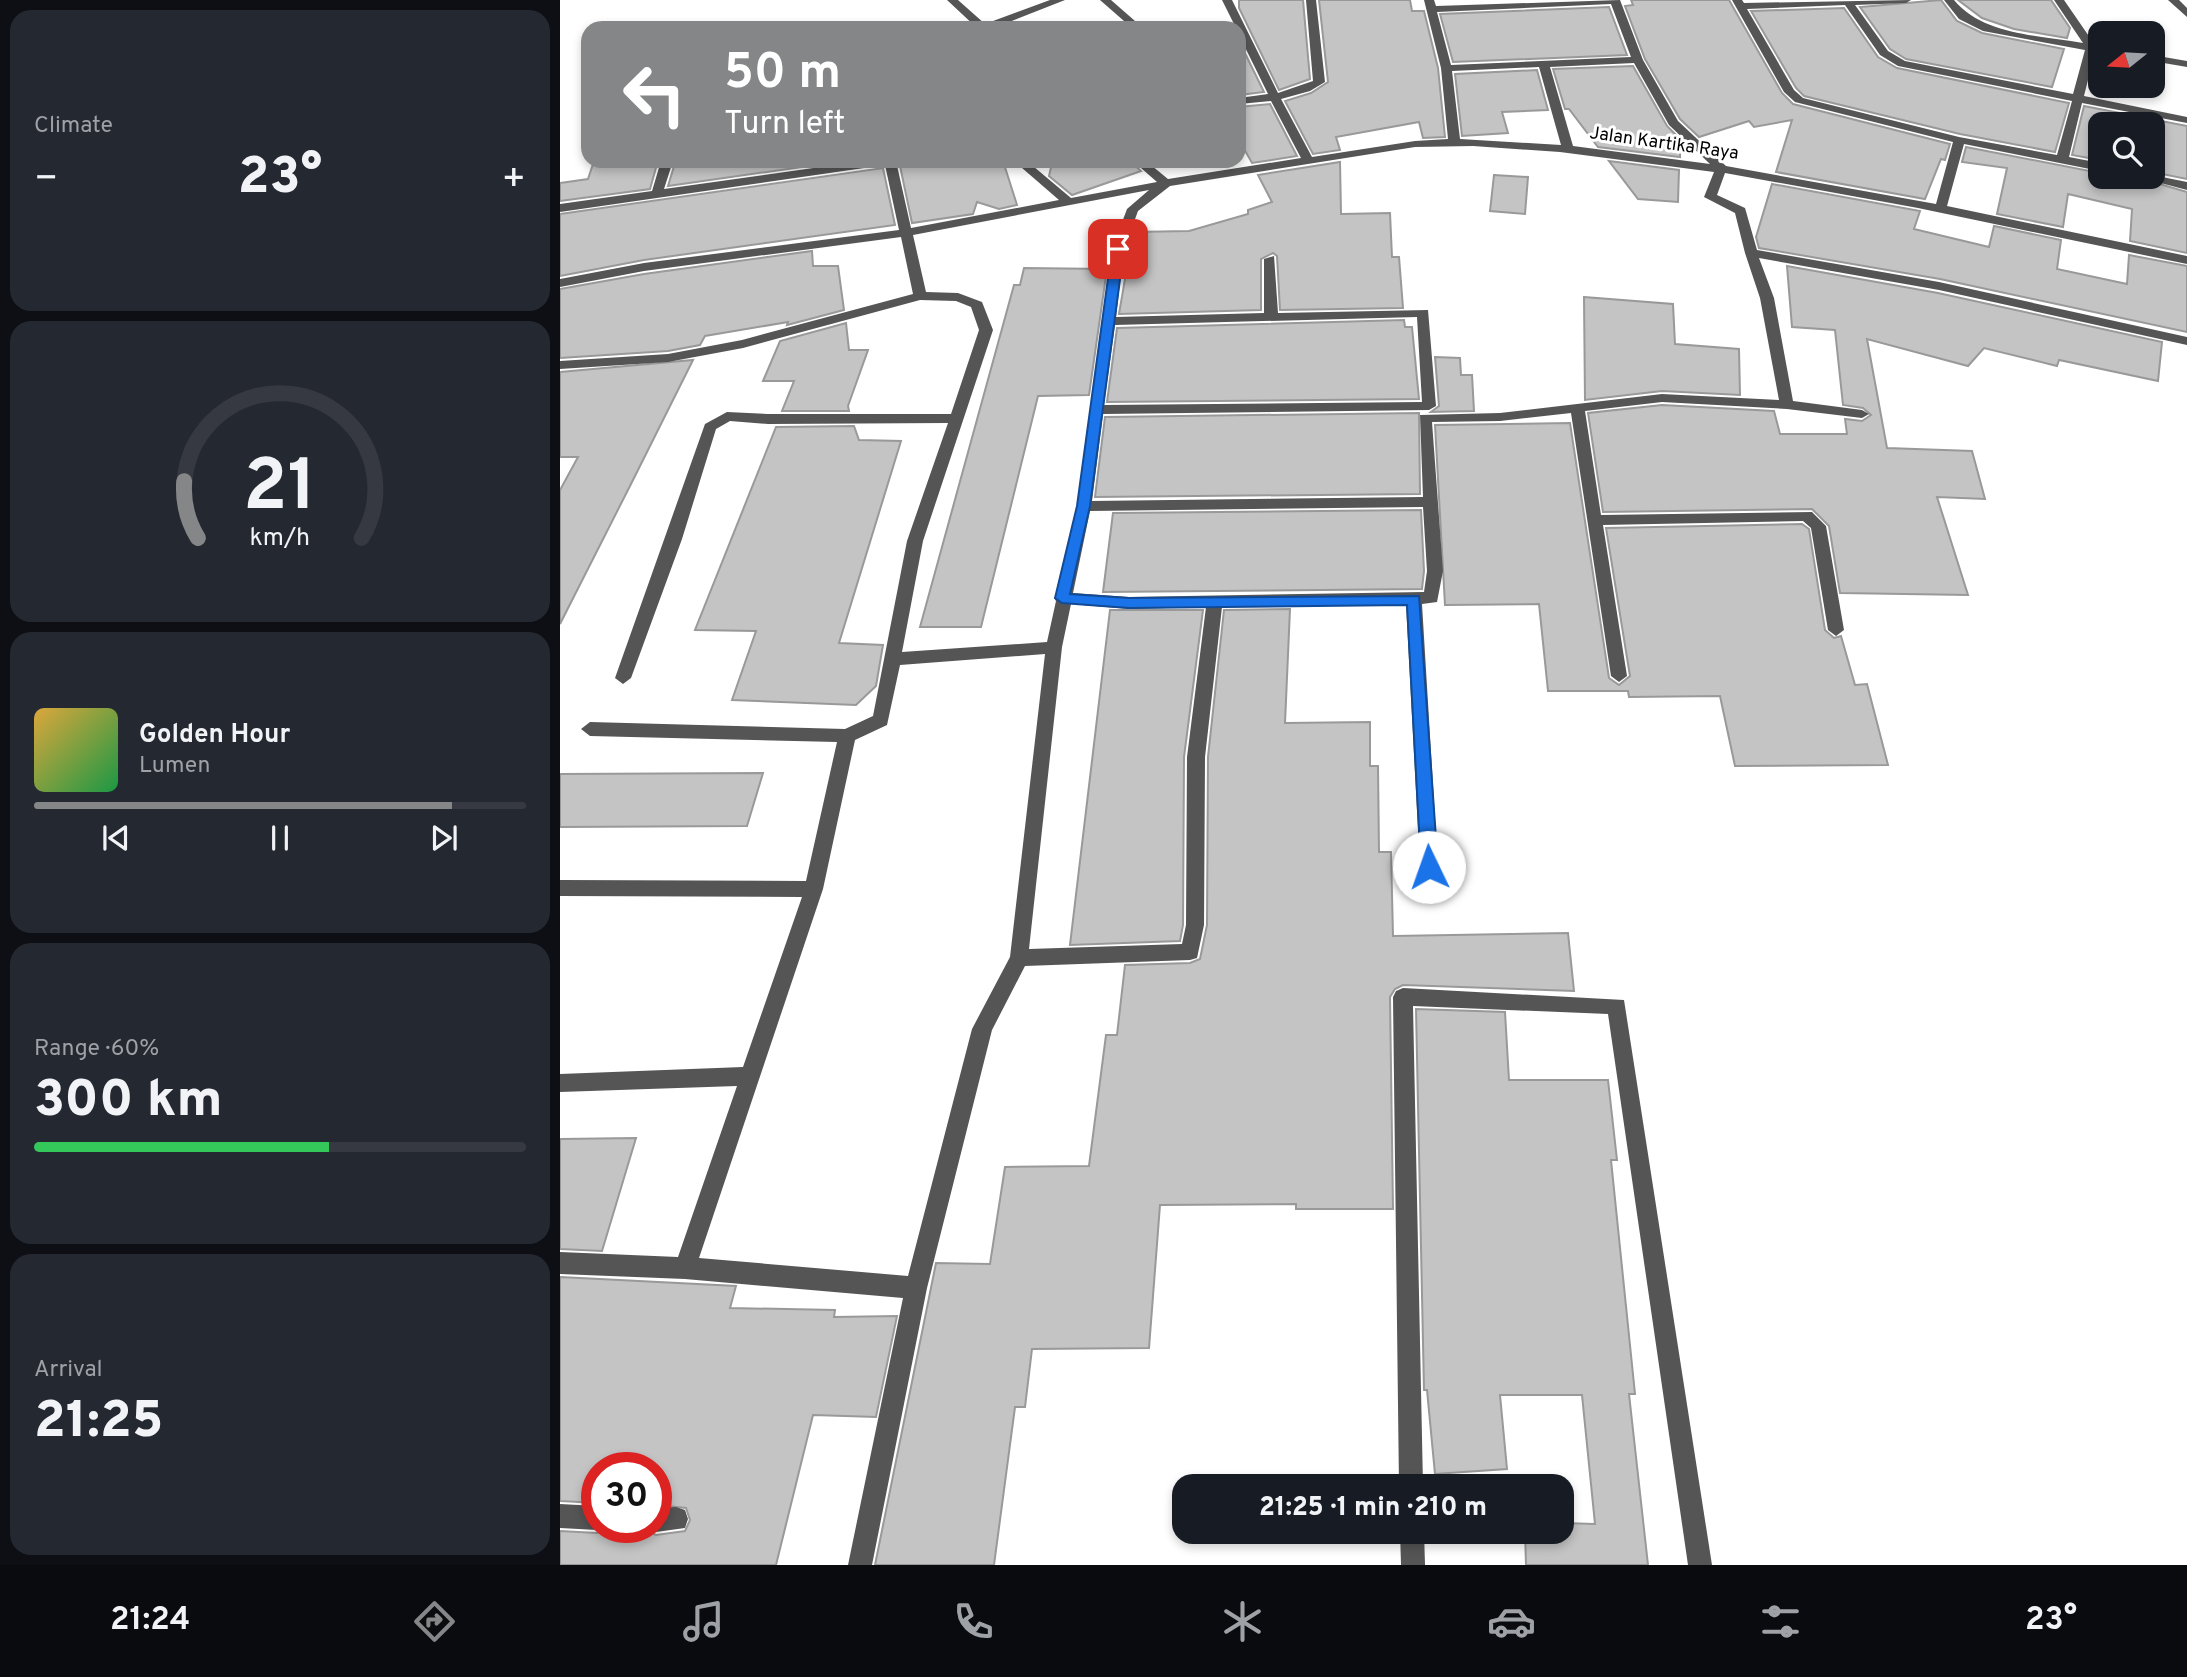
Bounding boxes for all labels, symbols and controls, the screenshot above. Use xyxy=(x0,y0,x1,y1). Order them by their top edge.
north arrow xyxy=(2088,21,2165,98)
map controls xyxy=(2088,21,2165,189)
text: 50 m xyxy=(724,44,841,106)
icon: left xyxy=(609,49,700,140)
text: Turn left xyxy=(724,105,845,145)
text: Climate xyxy=(34,112,113,141)
button: search xyxy=(2088,112,2165,189)
street label: Jalan Kartika Raya xyxy=(1588,122,1740,166)
text: 23° xyxy=(238,146,322,212)
text: − xyxy=(34,156,59,205)
text: + xyxy=(501,156,526,205)
pin xyxy=(1088,219,1148,279)
icon: arrive xyxy=(1099,230,1137,268)
text: 21 xyxy=(243,444,317,536)
text: km/h xyxy=(250,522,310,554)
text: Golden Hour xyxy=(139,719,290,752)
text: Lumen xyxy=(139,752,210,781)
icon: previous xyxy=(97,819,135,857)
icon: pause xyxy=(261,819,299,857)
icon: next xyxy=(425,819,463,857)
position arrow xyxy=(1392,830,1466,904)
text: Range · 60% xyxy=(34,1035,159,1064)
text: 300 km xyxy=(34,1069,222,1135)
text: Arrival xyxy=(34,1356,103,1385)
text: 21:25 xyxy=(34,1390,163,1456)
speed limit sign: 30 xyxy=(581,1452,672,1543)
text: 21:25 · 1 min · 210 m xyxy=(1259,1492,1487,1525)
icon: directions xyxy=(410,1597,459,1646)
icon: music xyxy=(679,1597,728,1646)
icon: phone xyxy=(949,1597,998,1646)
icon: climate xyxy=(1218,1597,1267,1646)
icon: car xyxy=(1487,1597,1536,1646)
icon: filters xyxy=(1756,1597,1805,1646)
text: 21:24 xyxy=(110,1601,190,1641)
text: 23° xyxy=(2025,1601,2077,1641)

